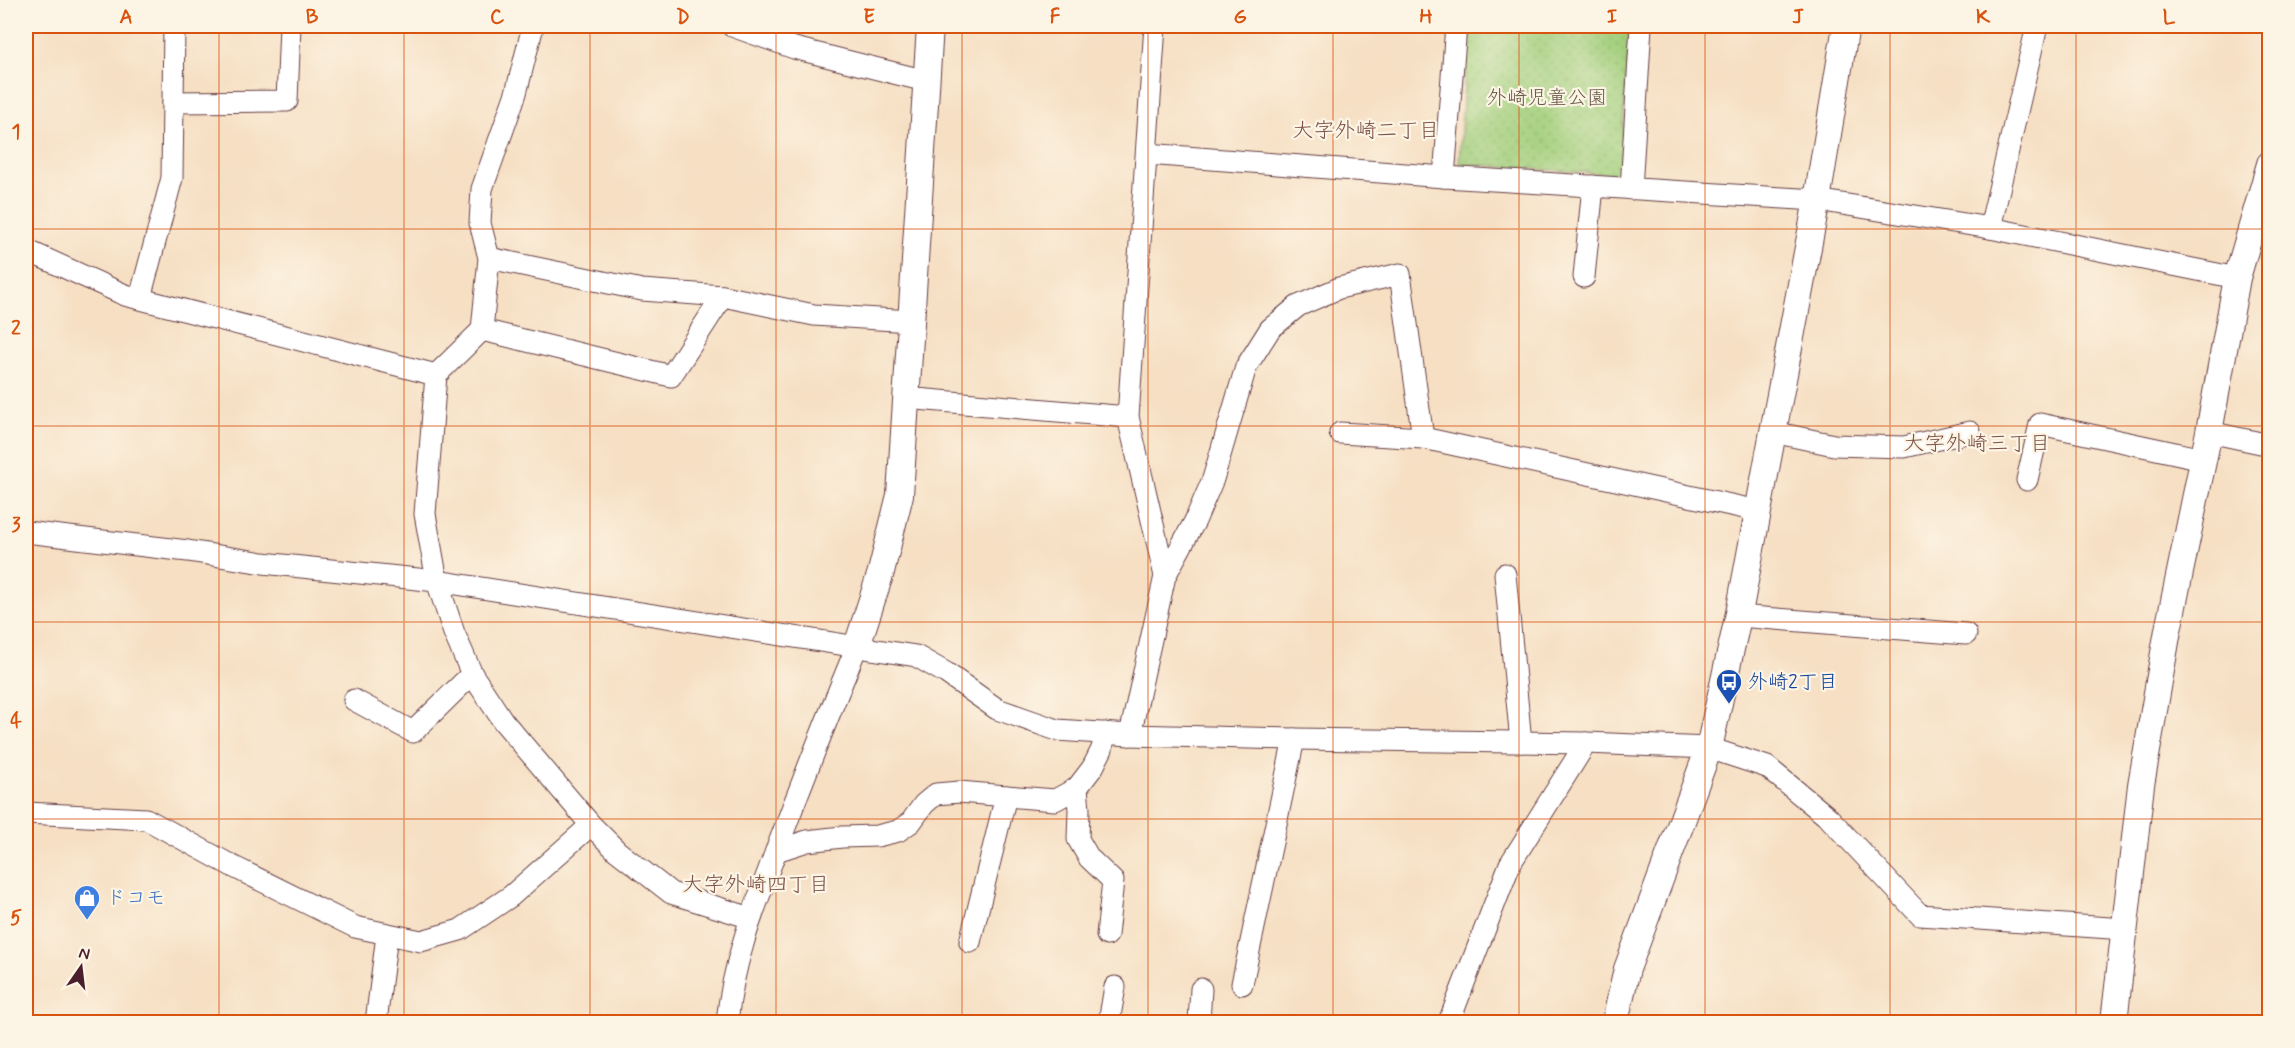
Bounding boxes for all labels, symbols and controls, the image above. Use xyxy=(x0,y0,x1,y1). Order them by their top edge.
text: A xyxy=(119,4,133,31)
text: B xyxy=(306,4,319,31)
text: C xyxy=(490,4,505,31)
text: D xyxy=(676,4,690,31)
text: E xyxy=(863,4,875,31)
text: F xyxy=(1050,4,1061,31)
text: G xyxy=(1233,4,1247,31)
text: H xyxy=(1419,4,1433,31)
text: I xyxy=(1607,4,1617,31)
text: J xyxy=(1792,4,1804,31)
text: K xyxy=(1976,4,1991,31)
text: L xyxy=(2163,4,2176,31)
park label: 外崎児童公園 xyxy=(1487,85,1607,112)
district label: 大字外崎二丁目 xyxy=(1293,117,1440,145)
text: 1 xyxy=(12,119,20,146)
text: 2 xyxy=(11,315,21,342)
district label: 大字外崎三丁目 xyxy=(1904,430,2051,458)
text: 3 xyxy=(11,512,21,539)
bus stop icon: 外崎2丁目 xyxy=(1714,667,1744,705)
place label: 外崎2丁目 xyxy=(1748,669,1838,696)
text: 4 xyxy=(10,708,22,735)
district label: 大字外崎四丁目 xyxy=(683,871,830,899)
shop icon: ドコモ xyxy=(72,883,102,921)
place label: ドコモ xyxy=(106,885,166,912)
text: 5 xyxy=(10,905,22,932)
north arrow xyxy=(51,937,111,997)
text: N xyxy=(77,942,92,965)

